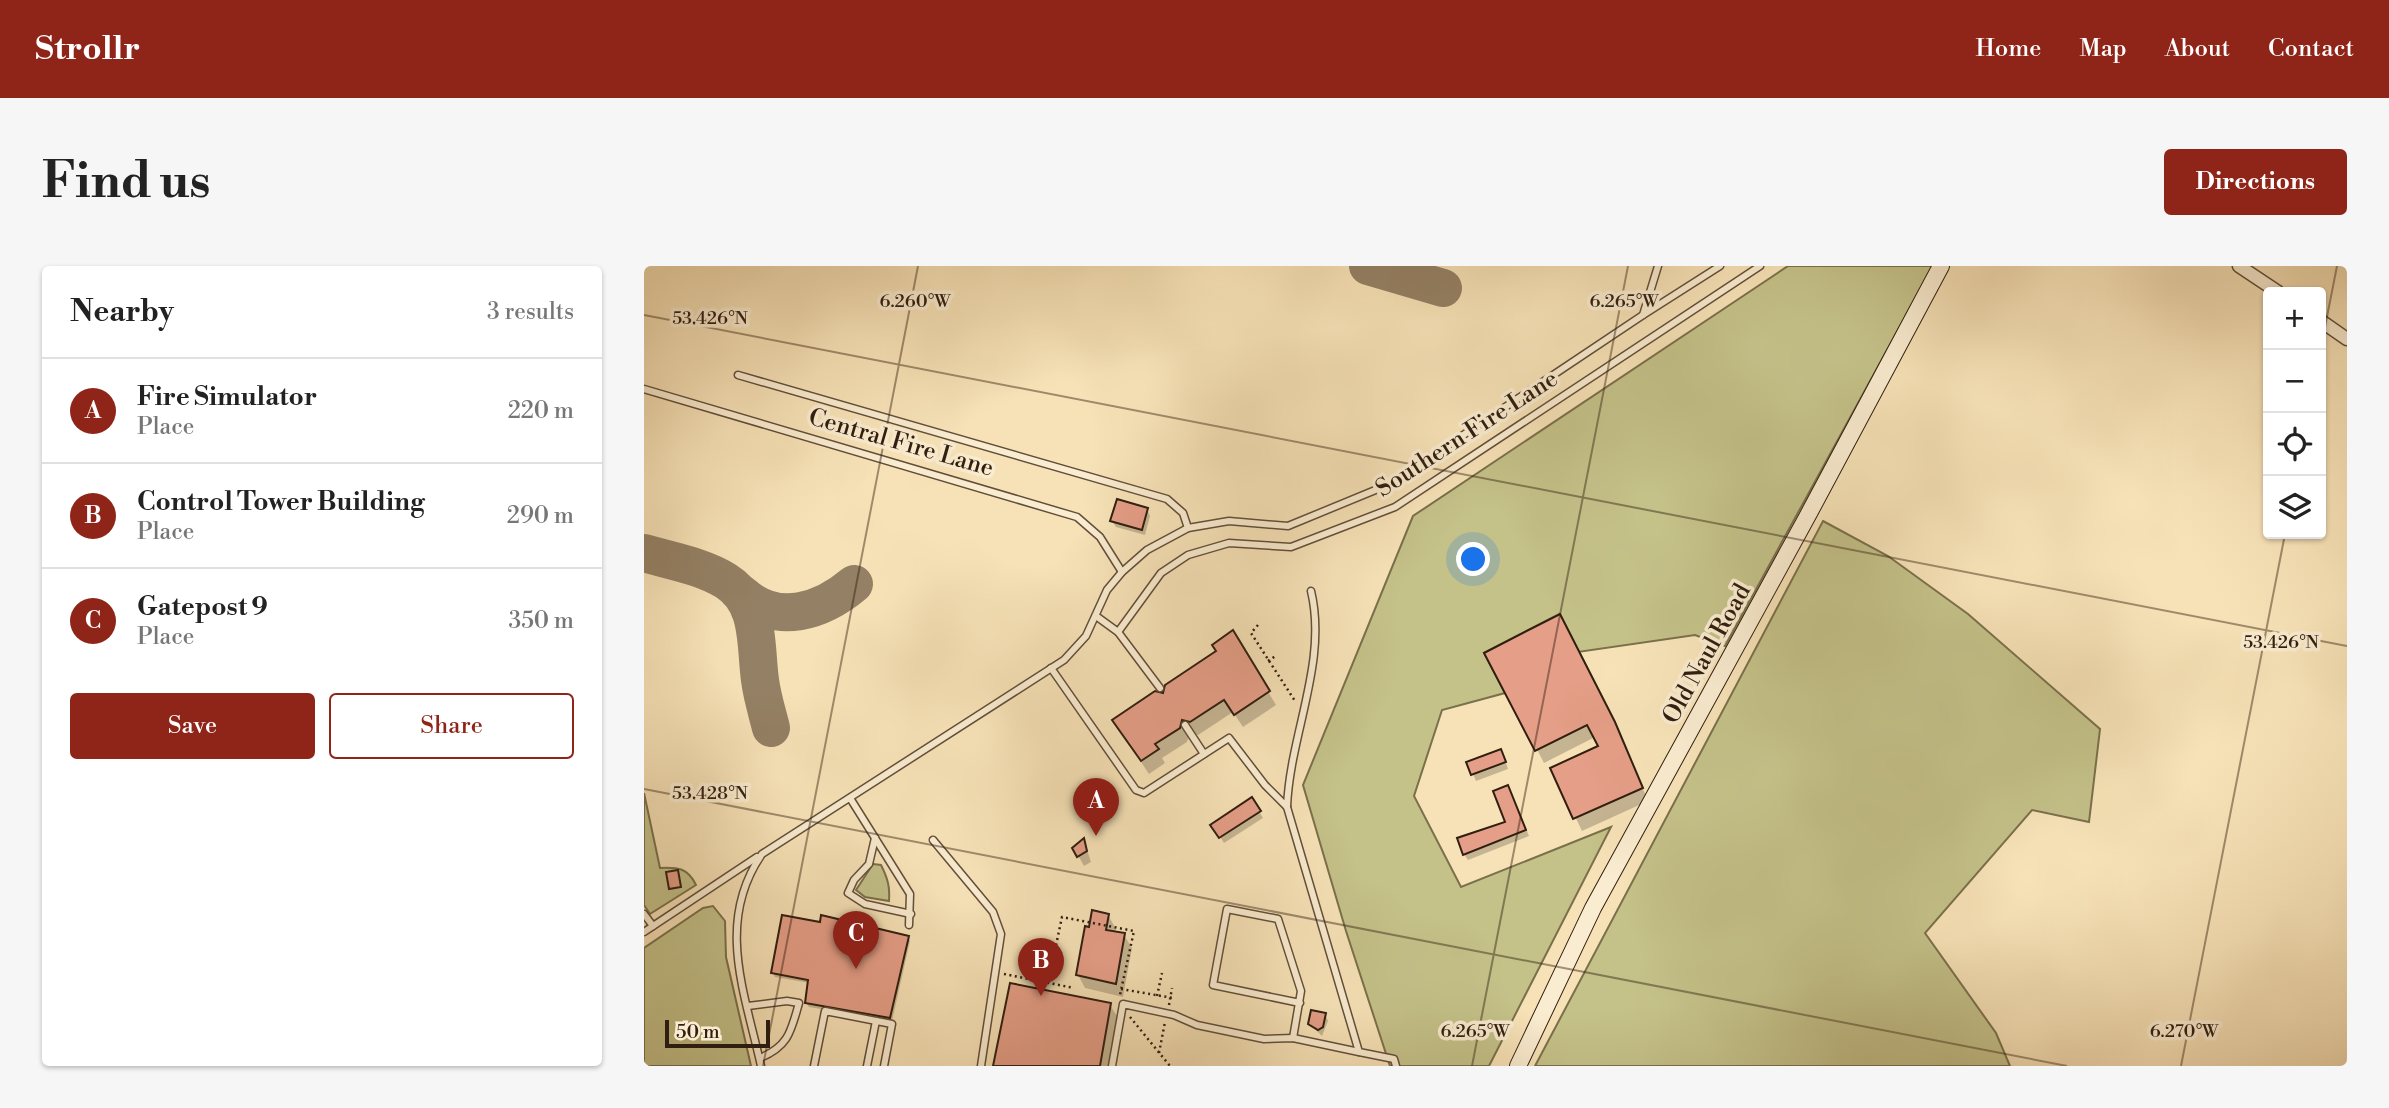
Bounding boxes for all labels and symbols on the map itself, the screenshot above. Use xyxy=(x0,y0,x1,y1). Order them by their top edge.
text: 6.260°W xyxy=(880,290,951,313)
text: 6.265°W xyxy=(1590,290,1659,313)
text: 53.426°N xyxy=(672,307,748,330)
street label: Southern Fire Lane xyxy=(1370,364,1564,504)
street label: Central Fire Lane xyxy=(805,402,997,484)
your location xyxy=(1456,542,1490,576)
street label: Old Naul Road xyxy=(1656,578,1758,729)
text: 53.426°N xyxy=(2243,631,2319,654)
pin: A xyxy=(1073,778,1119,836)
text: 53.428°N xyxy=(672,782,749,805)
pin: C xyxy=(833,911,879,969)
pin: B xyxy=(1018,938,1064,996)
scale bar xyxy=(665,1017,770,1049)
text: 6.265°W xyxy=(1441,1020,1510,1043)
text: 6.270°W xyxy=(2150,1020,2219,1043)

